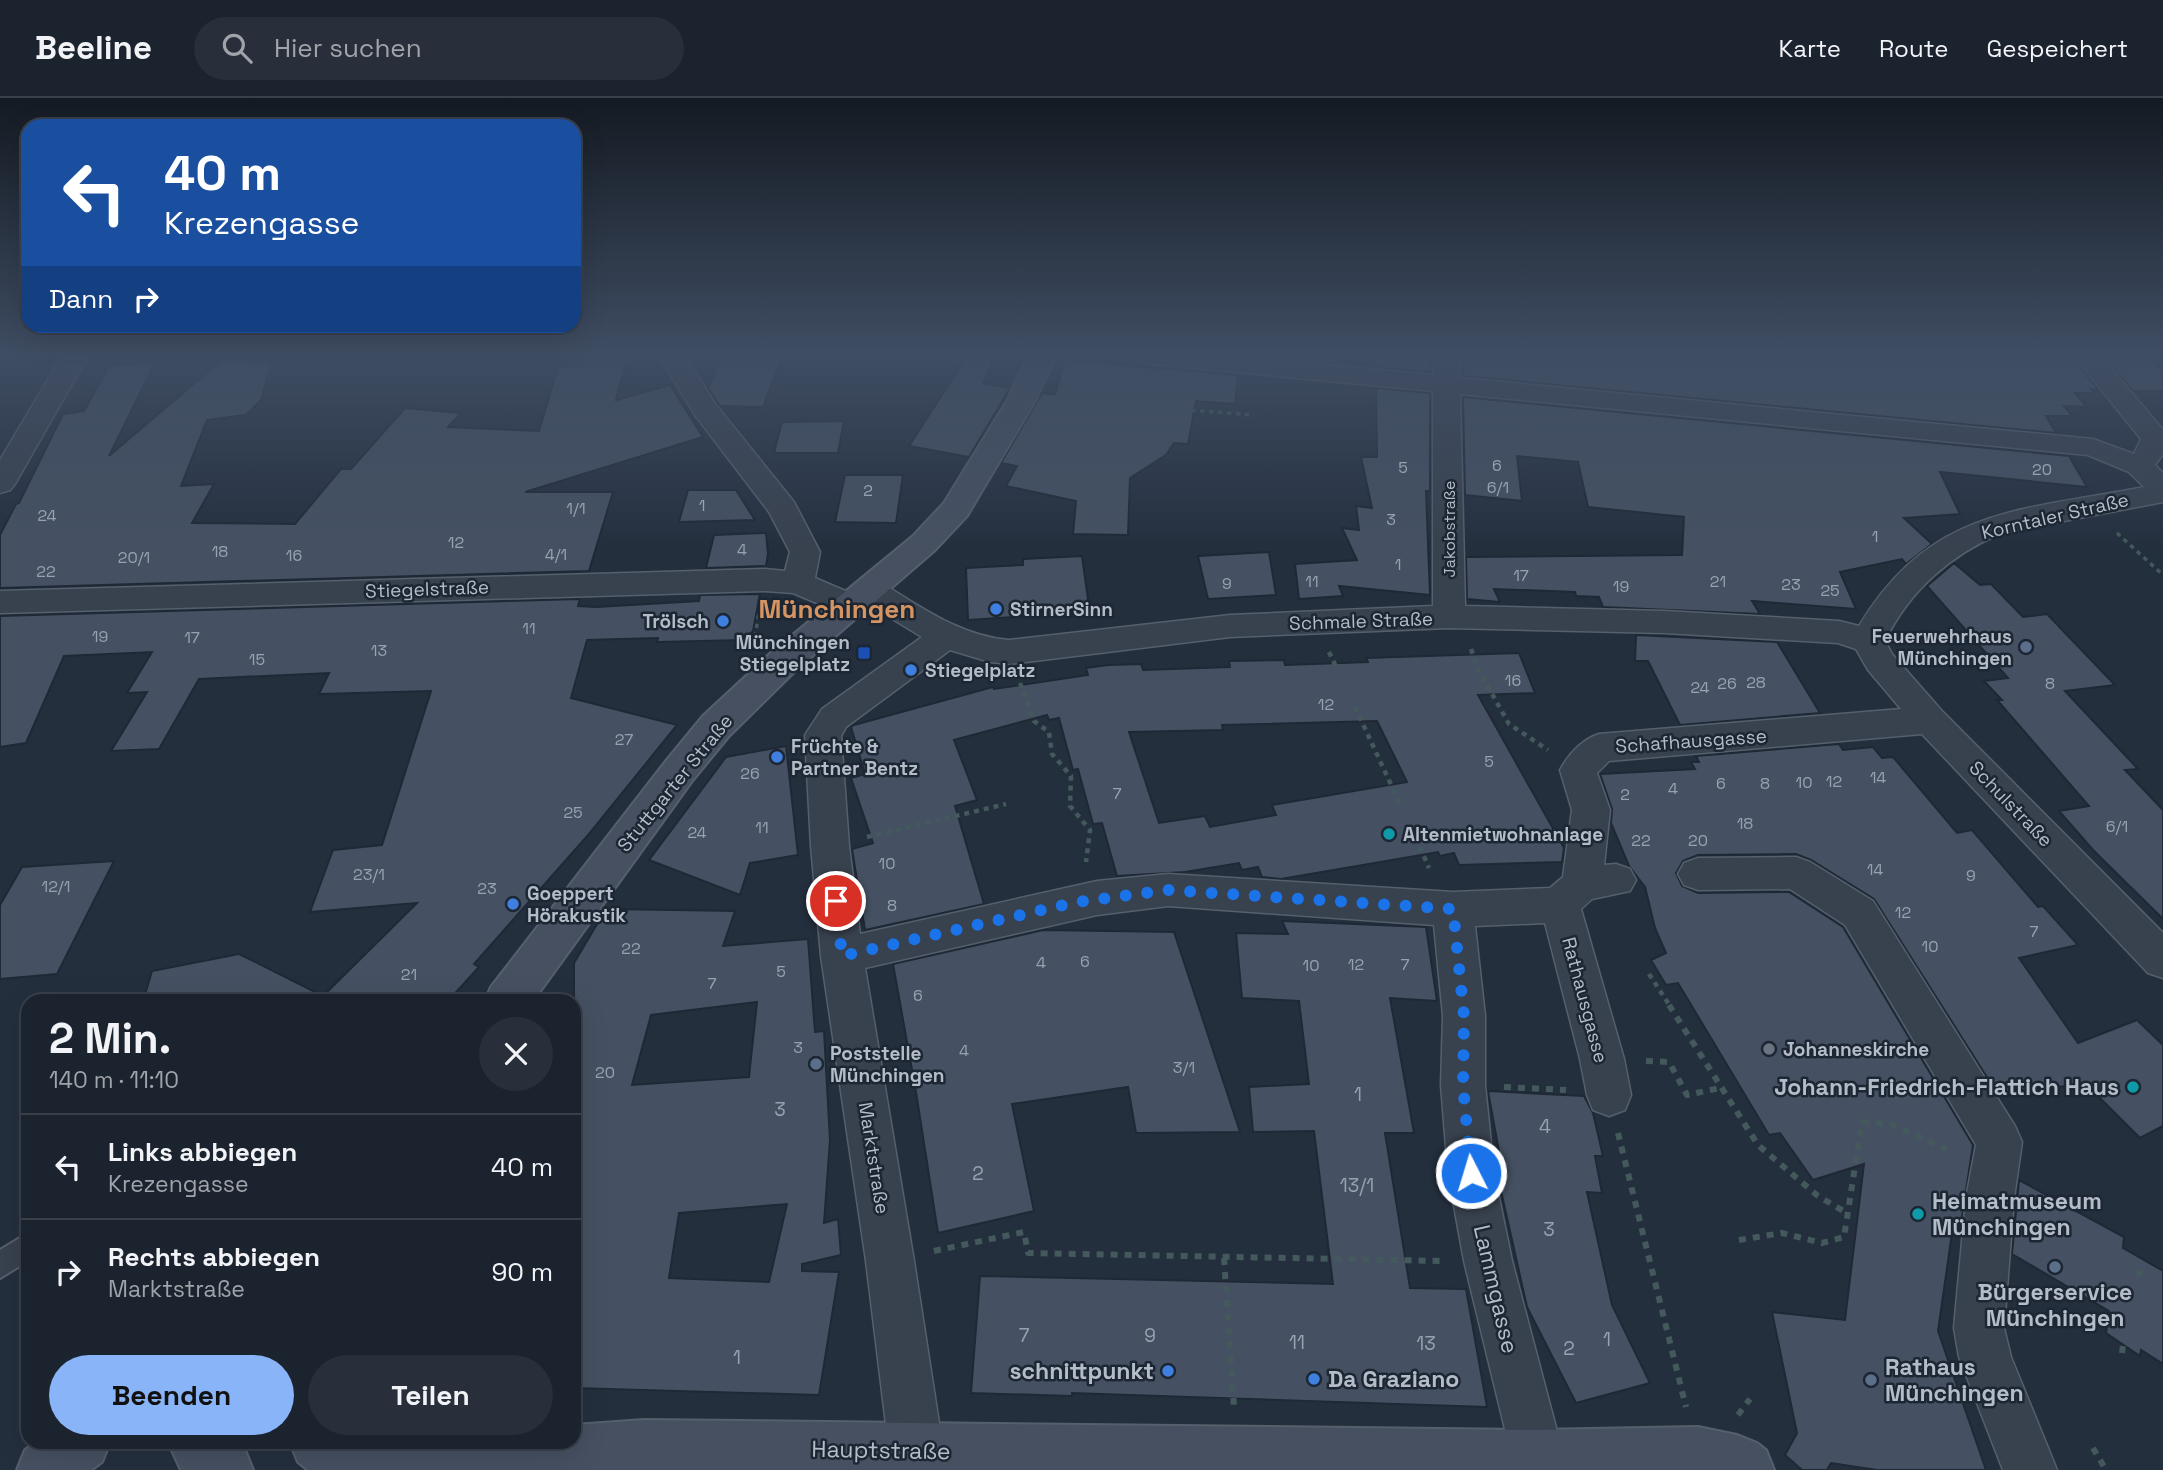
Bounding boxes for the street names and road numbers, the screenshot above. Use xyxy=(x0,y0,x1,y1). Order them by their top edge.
street label: Jakobstraße xyxy=(1439,481,1460,577)
street label: Korntaler Straße xyxy=(1979,487,2131,545)
street label: Stiegelstraße xyxy=(365,574,489,604)
street label: Schmale Straße xyxy=(1289,606,1433,636)
street label: Stuttgarter Straße xyxy=(612,709,738,857)
street label: Schafhausgasse xyxy=(1614,723,1768,759)
street label: Schulstraße xyxy=(1964,756,2058,852)
street label: Rathausgasse xyxy=(1556,934,1614,1066)
street label: Marktstraße xyxy=(853,1100,895,1216)
street label: Lammgasse xyxy=(1467,1222,1525,1356)
street label: Hauptstraße xyxy=(811,1434,951,1466)

